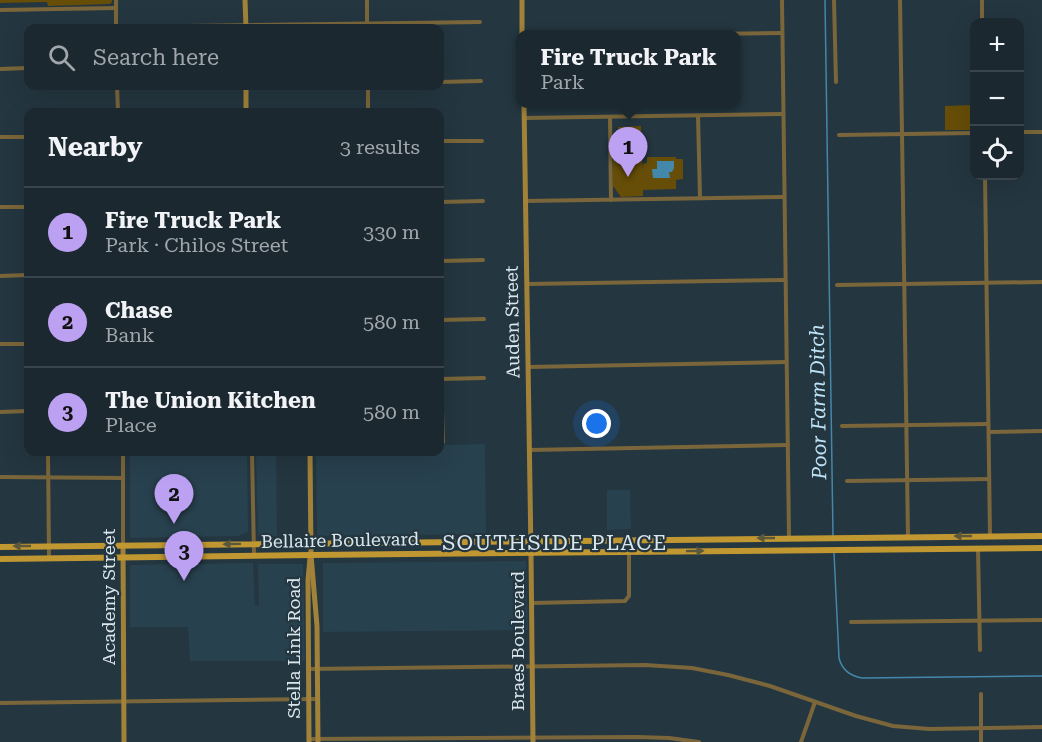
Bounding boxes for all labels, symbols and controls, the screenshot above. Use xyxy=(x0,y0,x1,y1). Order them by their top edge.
map controls xyxy=(970,18,1024,180)
button: + xyxy=(970,18,1024,72)
search box xyxy=(24,24,444,90)
popup xyxy=(516,30,741,108)
icon: search xyxy=(45,41,78,74)
text: Search here xyxy=(93,45,219,70)
text: Fire Truck Park xyxy=(540,45,717,70)
text: Park xyxy=(540,70,584,94)
button: − xyxy=(970,72,1024,126)
button: locate xyxy=(970,126,1024,180)
pin: 1 xyxy=(608,128,648,177)
text: Nearby xyxy=(48,132,142,162)
text: 3 results xyxy=(340,135,420,159)
text: Fire Truck Park xyxy=(105,208,281,233)
text: 1 xyxy=(62,220,73,244)
text: 330 m xyxy=(363,220,420,244)
text: Park · Chilos Street xyxy=(105,233,288,257)
street label: Auden Street xyxy=(501,265,523,379)
text: Chase xyxy=(105,298,173,323)
text: 2 xyxy=(62,310,73,334)
text: 580 m xyxy=(363,310,420,334)
text: Bank xyxy=(105,323,154,347)
water label: Poor Farm Ditch xyxy=(805,324,831,481)
text: The Union Kitchen xyxy=(105,388,316,413)
text: 3 xyxy=(62,400,73,424)
text: 580 m xyxy=(363,400,420,424)
your location xyxy=(582,409,611,438)
text: Place xyxy=(105,413,157,437)
pin: 2 xyxy=(154,474,194,524)
street label: Academy Street xyxy=(98,528,119,665)
street label: Bellaire Boulevard xyxy=(261,528,420,552)
district label: SOUTHSIDE PLACE xyxy=(442,531,668,555)
one-way arrow xyxy=(953,531,972,541)
pin: 3 xyxy=(164,532,204,581)
one-way arrow xyxy=(757,533,776,543)
one-way arrow xyxy=(222,540,241,549)
one-way arrow xyxy=(13,542,32,551)
one-way arrow xyxy=(685,546,704,556)
street label: Braes Boulevard xyxy=(507,571,528,711)
street label: Stella Link Road xyxy=(283,577,304,719)

